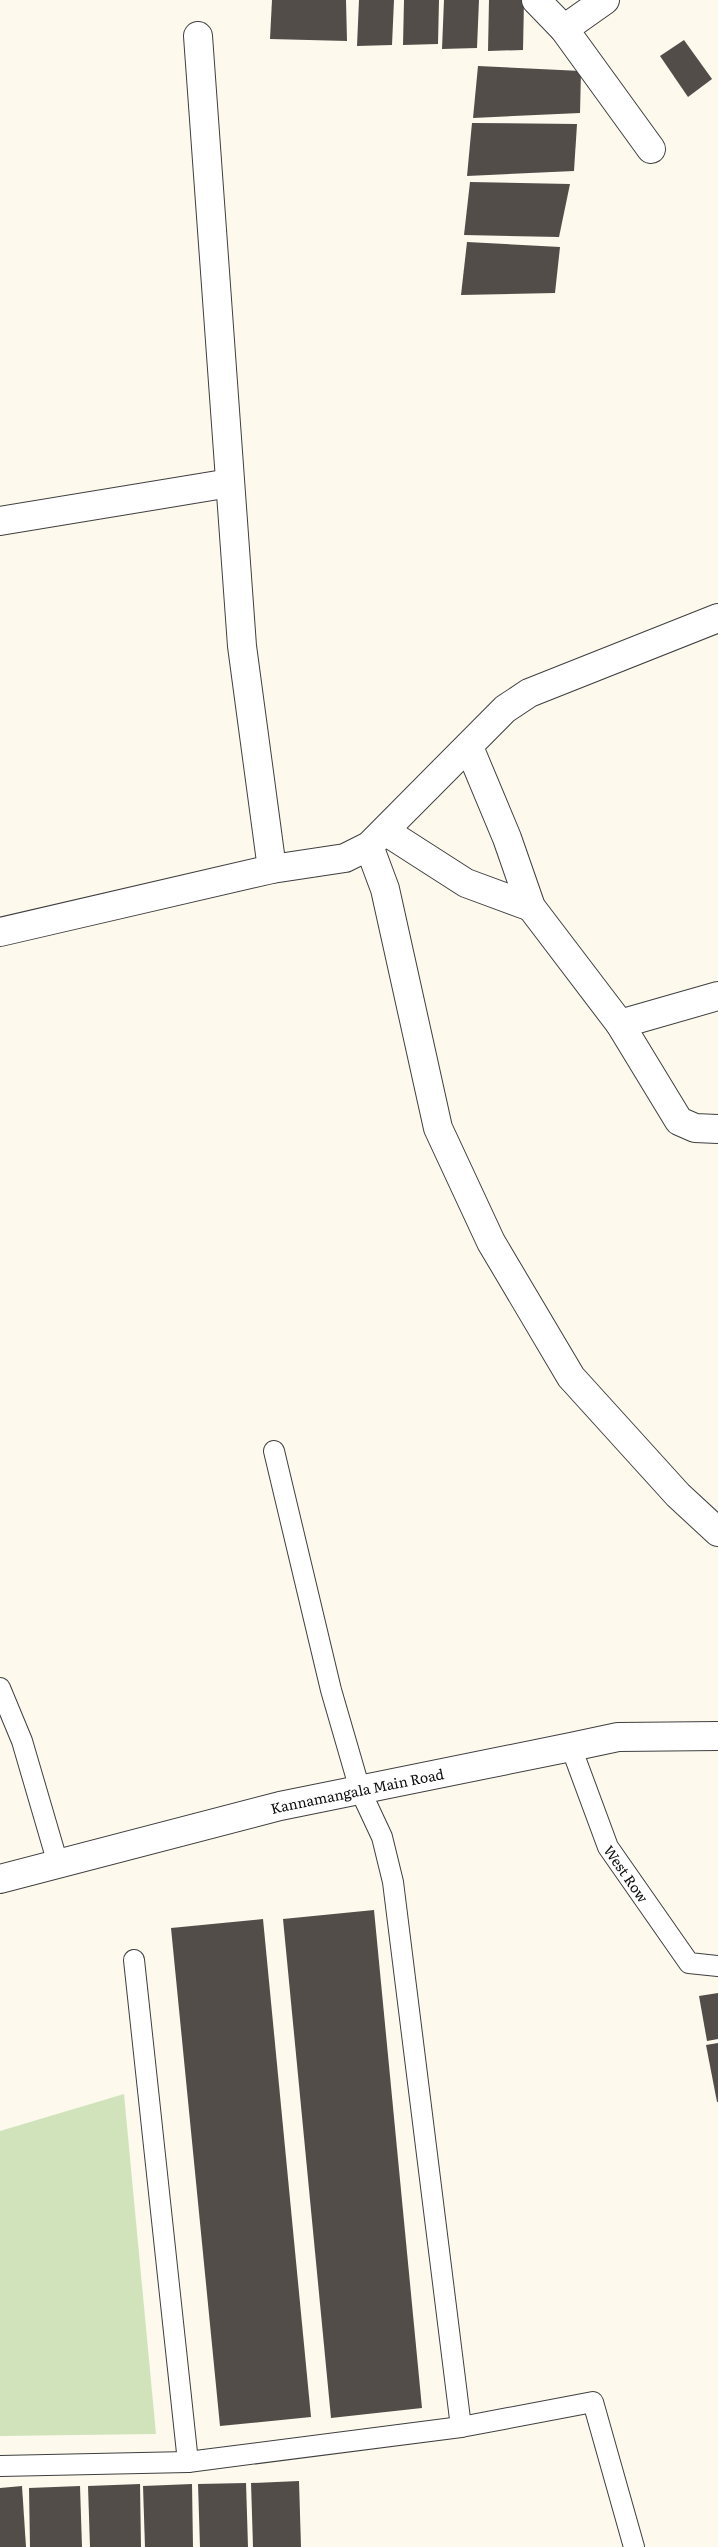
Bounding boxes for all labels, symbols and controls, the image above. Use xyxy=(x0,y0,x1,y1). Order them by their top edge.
street label: Kannamangala Main Road xyxy=(268,1763,446,1818)
street label: West Row xyxy=(600,1841,654,1906)

